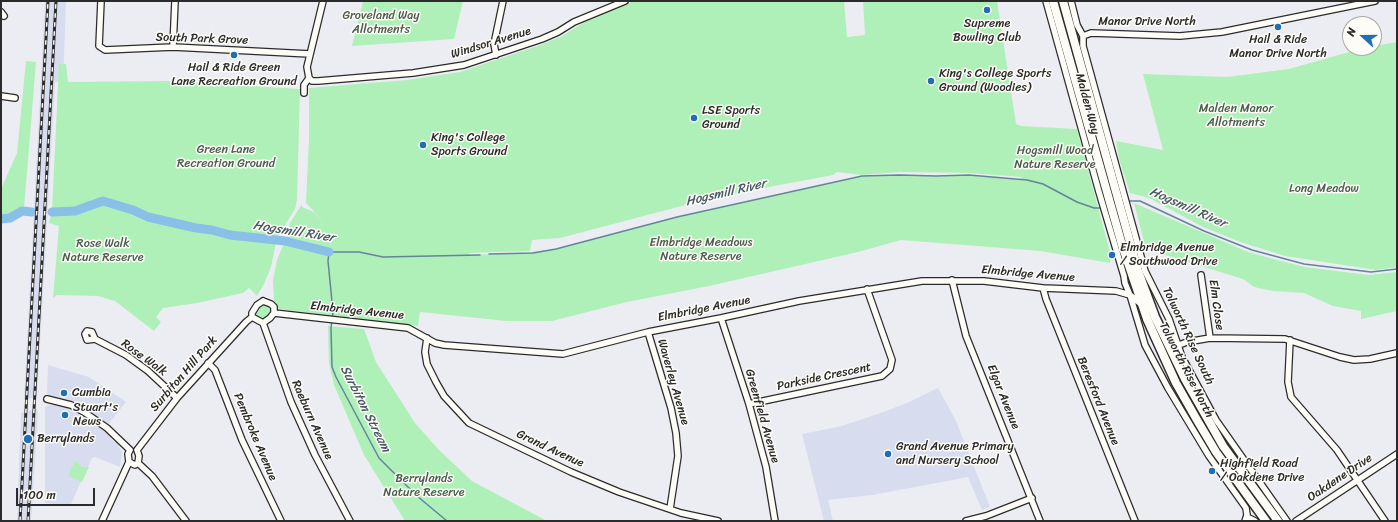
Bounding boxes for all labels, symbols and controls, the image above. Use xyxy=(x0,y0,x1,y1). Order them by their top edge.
marker: Supreme Bowling Club xyxy=(982,5,992,15)
park label: Groveland Way Allotments xyxy=(342,9,420,37)
street label: Manor Drive North xyxy=(1098,15,1196,29)
north arrow xyxy=(1342,16,1382,56)
place label: Supreme Bowling Club xyxy=(953,17,1021,45)
marker: Hail & Ride Manor Drive North xyxy=(1273,22,1283,32)
street label: Windsor Avenue xyxy=(449,24,533,62)
text: N xyxy=(1341,25,1361,39)
street label: South Park Grove xyxy=(155,30,249,48)
place label: Hail & Ride Manor Drive North xyxy=(1229,33,1327,61)
marker: Hail & Ride Green Lane Recreation Ground xyxy=(229,50,239,60)
place label: Hail & Ride Green Lane Recreation Ground xyxy=(171,61,297,89)
place label: King's College Sports Ground (Woodies) xyxy=(939,67,1051,95)
street label: Malden Way xyxy=(1072,72,1102,136)
marker: King's College Sports Ground (Woodies) xyxy=(926,76,936,86)
park label: Malden Manor Allotments xyxy=(1199,102,1273,130)
place label: LSE Sports Ground xyxy=(702,104,760,132)
marker: LSE Sports Ground xyxy=(689,113,699,123)
place label: King's College Sports Ground xyxy=(431,131,507,159)
marker: King's College Sports Ground xyxy=(418,140,428,150)
park label: Green Lane Recreation Ground xyxy=(177,143,275,171)
park label: Hogsmill Wood Nature Reserve xyxy=(1014,144,1096,172)
water label: Hogsmill River xyxy=(684,176,768,210)
park label: Long Meadow xyxy=(1289,182,1359,196)
water label: Hogsmill River xyxy=(1147,184,1229,232)
water label: Hogsmill River xyxy=(252,218,336,246)
park label: Elmbridge Meadows Nature Reserve xyxy=(649,236,753,264)
park label: Rose Walk Nature Reserve xyxy=(62,237,144,265)
place label: Elmbridge Avenue / Southwood Drive xyxy=(1120,241,1218,269)
marker: Elmbridge Avenue / Southwood Drive xyxy=(1107,250,1117,260)
street label: Elmbridge Avenue xyxy=(981,263,1075,285)
street label: Elm Close xyxy=(1205,279,1227,331)
street label: Tolworth Rise South xyxy=(1159,285,1217,387)
street label: Elmbridge Avenue xyxy=(657,293,751,325)
street label: Elmbridge Avenue xyxy=(310,299,404,323)
street label: Tolworth Rise North xyxy=(1156,320,1216,420)
street label: Surbiton Hill Park xyxy=(147,333,221,415)
street label: Rose Walk xyxy=(118,337,170,379)
street label: Waverley Avenue xyxy=(654,337,692,427)
street label: Beresford Avenue xyxy=(1074,355,1122,447)
street label: Parkside Crescent xyxy=(776,360,872,394)
water label: Surbiton Stream xyxy=(336,363,394,455)
street label: Elgar Avenue xyxy=(983,363,1023,431)
street label: Greenfield Avenue xyxy=(742,367,782,465)
street label: Raeburn Avenue xyxy=(288,378,336,462)
place label: Cumbia xyxy=(72,386,111,400)
marker: Cumbia xyxy=(59,388,69,398)
street label: Pembroke Avenue xyxy=(230,391,280,483)
place label: Stuart's News xyxy=(73,401,118,429)
marker: Stuart's News xyxy=(60,410,70,420)
street label: Grand Avenue xyxy=(514,427,586,471)
place label: Berrylands xyxy=(37,432,94,446)
marker: Berrylands xyxy=(22,433,34,445)
place label: Grand Avenue Primary and Nursery School xyxy=(896,440,1014,468)
marker: Grand Avenue Primary and Nursery School xyxy=(883,449,893,459)
street label: Oakdene Drive xyxy=(1305,451,1375,505)
place label: Highfield Road / Oakdene Drive xyxy=(1220,457,1304,485)
marker: Highfield Road / Oakdene Drive xyxy=(1207,466,1217,476)
park label: Berrylands Nature Reserve xyxy=(383,472,465,500)
scale bar xyxy=(18,480,97,506)
text: 100 m xyxy=(23,484,56,506)

